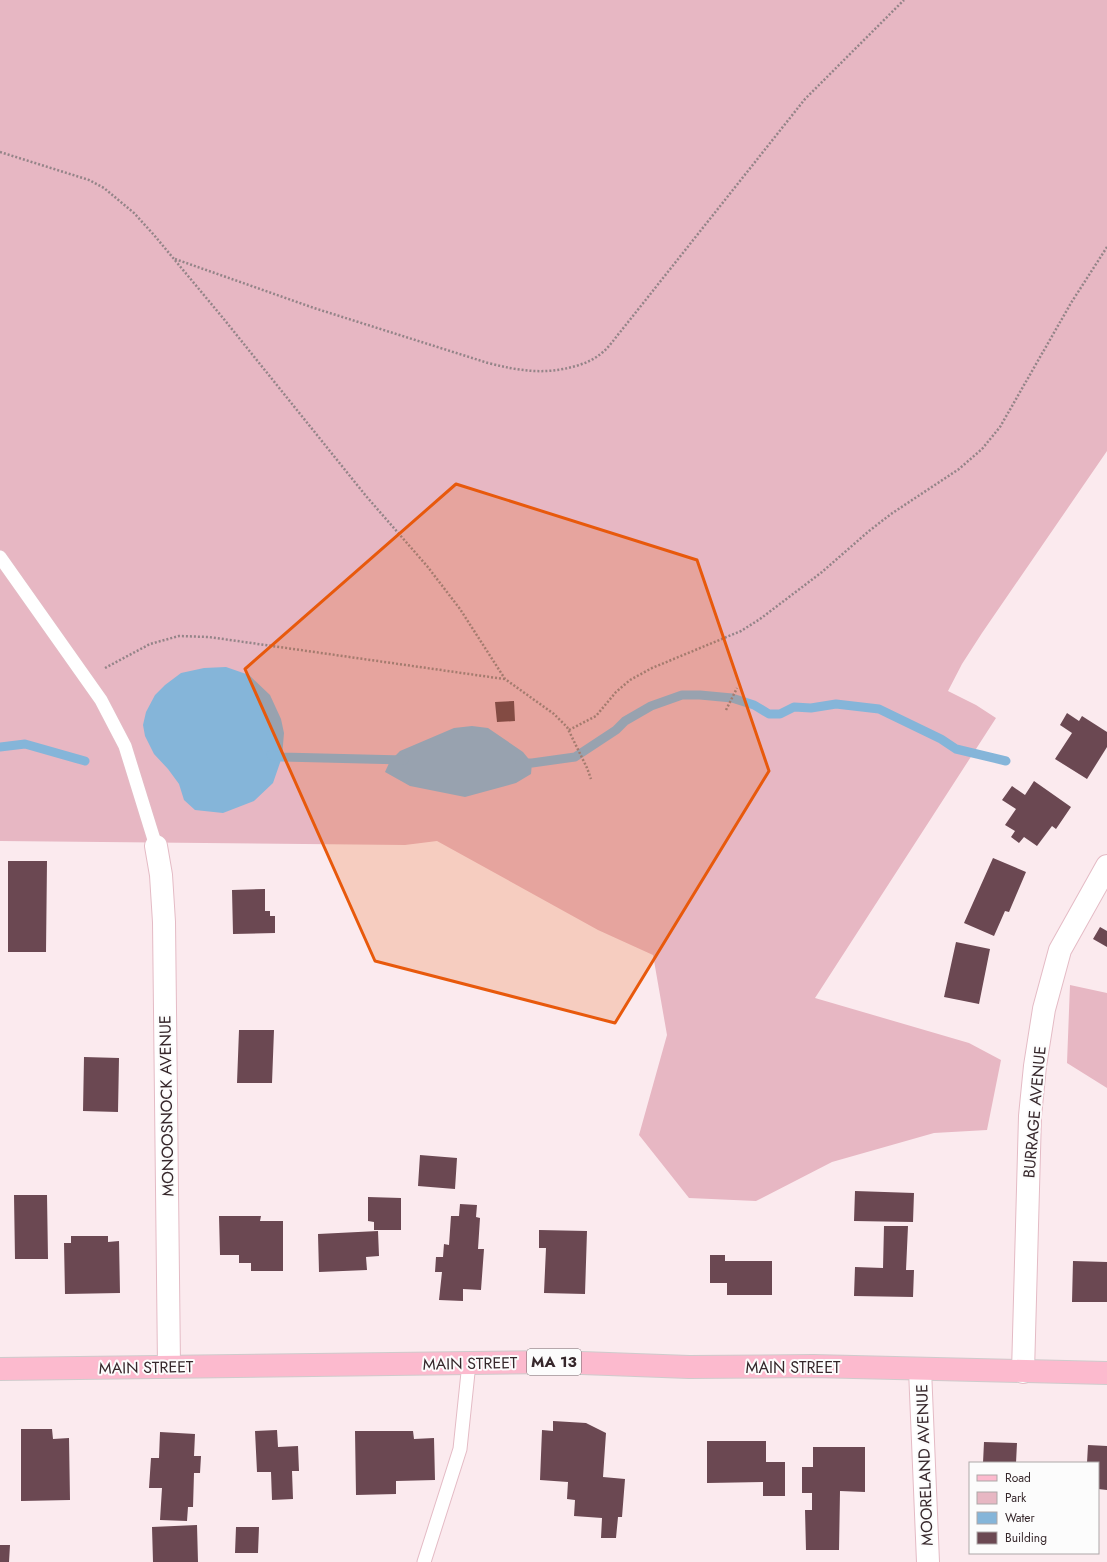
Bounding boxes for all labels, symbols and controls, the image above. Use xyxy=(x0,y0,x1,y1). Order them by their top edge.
street label: MONOOSNOCK AVENUE xyxy=(153,1015,180,1197)
street label: BURRAGE AVENUE xyxy=(1017,1045,1052,1179)
road number: MA 13 xyxy=(527,1349,581,1375)
street label: MAIN STREET xyxy=(422,1351,518,1376)
street label: MAIN STREET xyxy=(98,1355,194,1380)
street label: MAIN STREET xyxy=(746,1356,841,1379)
street label: MOORELAND AVENUE xyxy=(910,1384,939,1546)
legend xyxy=(969,1462,1099,1554)
text: Road xyxy=(1005,1469,1031,1487)
text: Park xyxy=(1005,1489,1027,1507)
text: Water xyxy=(1005,1509,1036,1527)
text: Building xyxy=(1005,1529,1047,1547)

